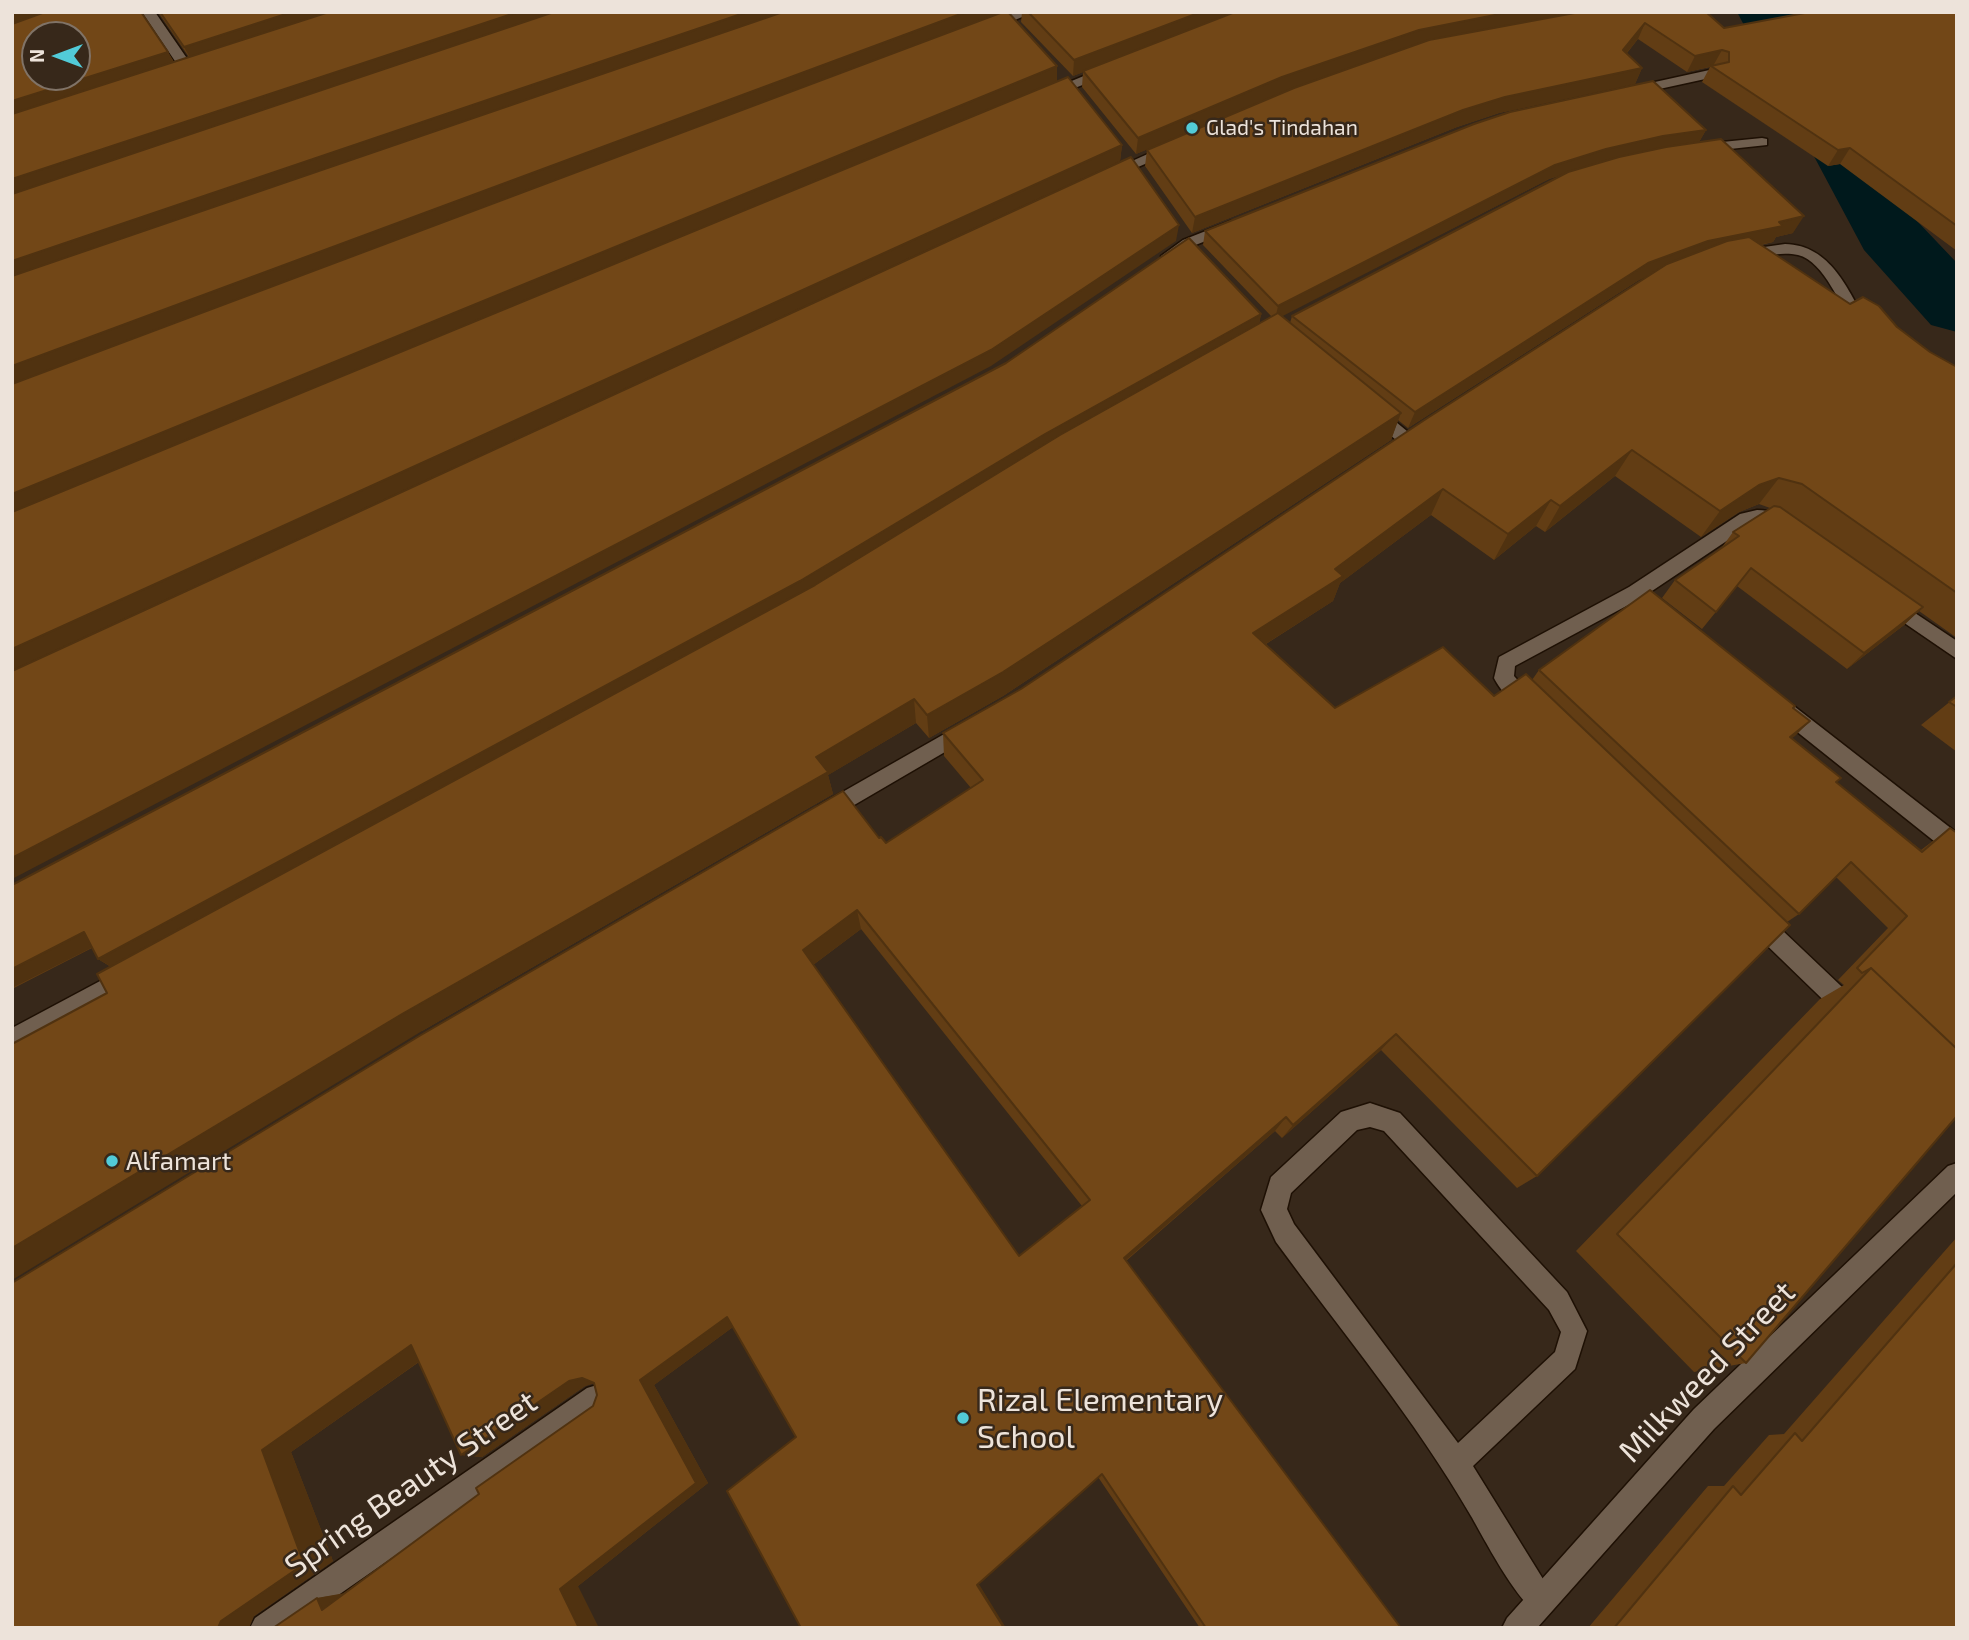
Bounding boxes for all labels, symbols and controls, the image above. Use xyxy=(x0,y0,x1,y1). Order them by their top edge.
north arrow xyxy=(21,21,91,91)
text: N xyxy=(25,49,48,63)
place label: Glad's Tindahan xyxy=(1206,115,1358,141)
marker: Glad's Tindahan xyxy=(1184,120,1200,136)
place label: Alfamart xyxy=(126,1145,231,1177)
marker: Alfamart xyxy=(104,1153,120,1169)
street label: Milkweed Street xyxy=(1611,1273,1803,1471)
place label: Rizal Elementary School xyxy=(977,1381,1223,1456)
street label: Spring Beauty Street xyxy=(278,1383,544,1585)
marker: Rizal Elementary School xyxy=(955,1410,971,1426)

